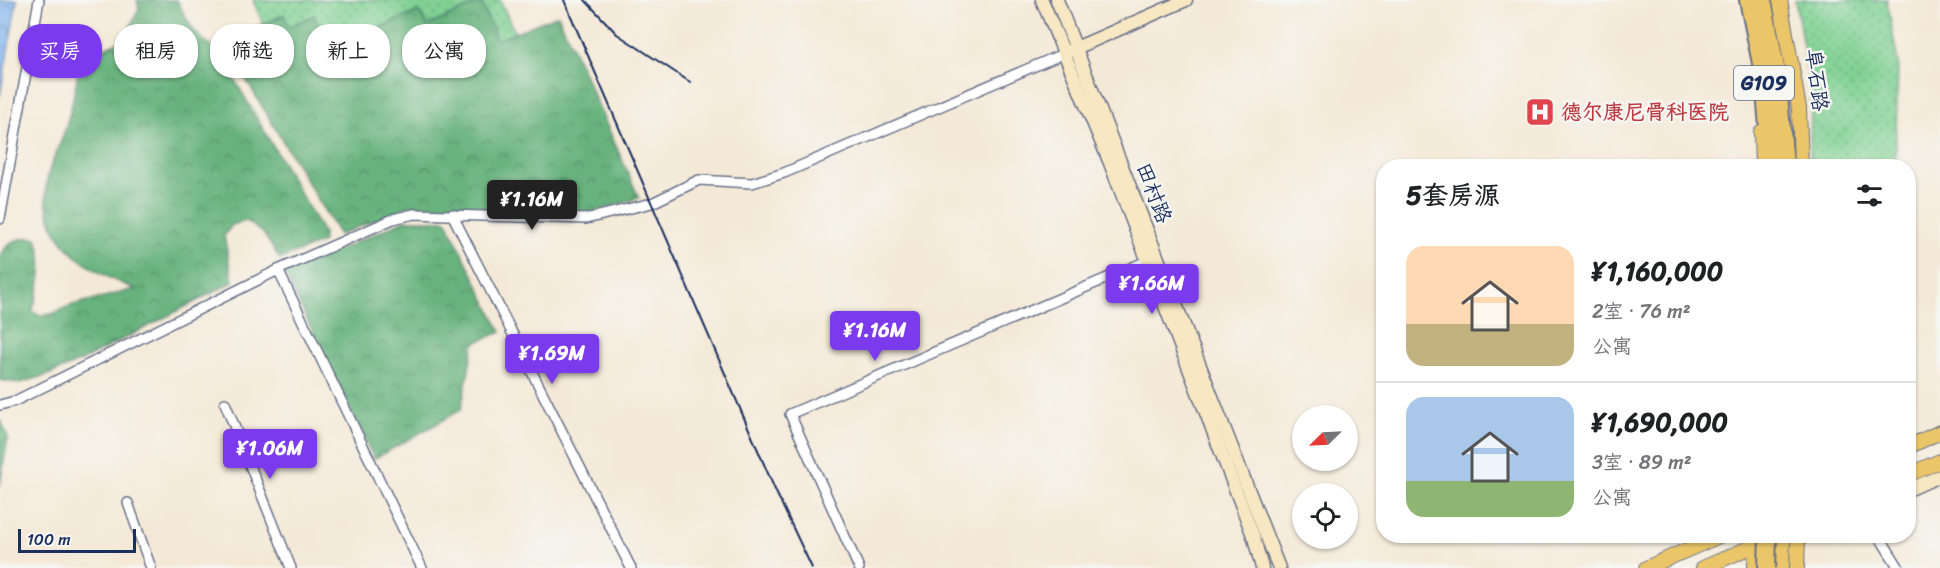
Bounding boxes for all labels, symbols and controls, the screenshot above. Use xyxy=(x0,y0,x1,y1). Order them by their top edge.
chip: 买房 xyxy=(18,24,102,78)
chip: 租房 xyxy=(114,24,198,78)
chip: 筛选 xyxy=(210,24,294,78)
chip: 新上 xyxy=(306,24,390,78)
chip: 公寓 xyxy=(402,24,486,78)
street label: 阜石路 xyxy=(1794,46,1840,114)
road number: G109 xyxy=(1734,66,1794,100)
place label: 德尔康尼骨科医院 xyxy=(1561,93,1729,131)
hospital icon: 德尔康尼骨科医院 xyxy=(1524,96,1556,128)
street label: 田村路 xyxy=(1125,157,1183,229)
text: 5套房源 xyxy=(1406,172,1500,218)
icon: filters xyxy=(1853,179,1886,212)
pin: ¥1.16M xyxy=(483,180,581,231)
text: ¥1.16M xyxy=(501,182,563,217)
text: ¥1,160,000 xyxy=(1592,248,1723,294)
pin: ¥1.66M xyxy=(1103,264,1201,315)
text: ¥1.66M xyxy=(1120,266,1184,301)
icon: home xyxy=(1454,270,1526,342)
text: 2室 · 76 m² xyxy=(1592,294,1691,329)
pin: ¥1.16M xyxy=(826,311,924,362)
text: ¥1.16M xyxy=(844,313,906,348)
text: 公寓 xyxy=(1592,329,1632,364)
pin: ¥1.69M xyxy=(503,334,601,385)
text: ¥1.69M xyxy=(519,336,585,371)
text: ¥1,690,000 xyxy=(1592,399,1728,445)
north arrow xyxy=(1292,405,1358,471)
map controls xyxy=(1292,405,1358,549)
icon: home xyxy=(1454,421,1526,493)
pin: ¥1.06M xyxy=(221,429,319,480)
text: ¥1.06M xyxy=(237,431,303,466)
text: 3室 · 89 m² xyxy=(1592,445,1692,480)
text: 公寓 xyxy=(1592,480,1632,515)
button: locate xyxy=(1292,483,1358,549)
text: 100 m xyxy=(27,525,71,554)
scale bar xyxy=(18,526,136,554)

